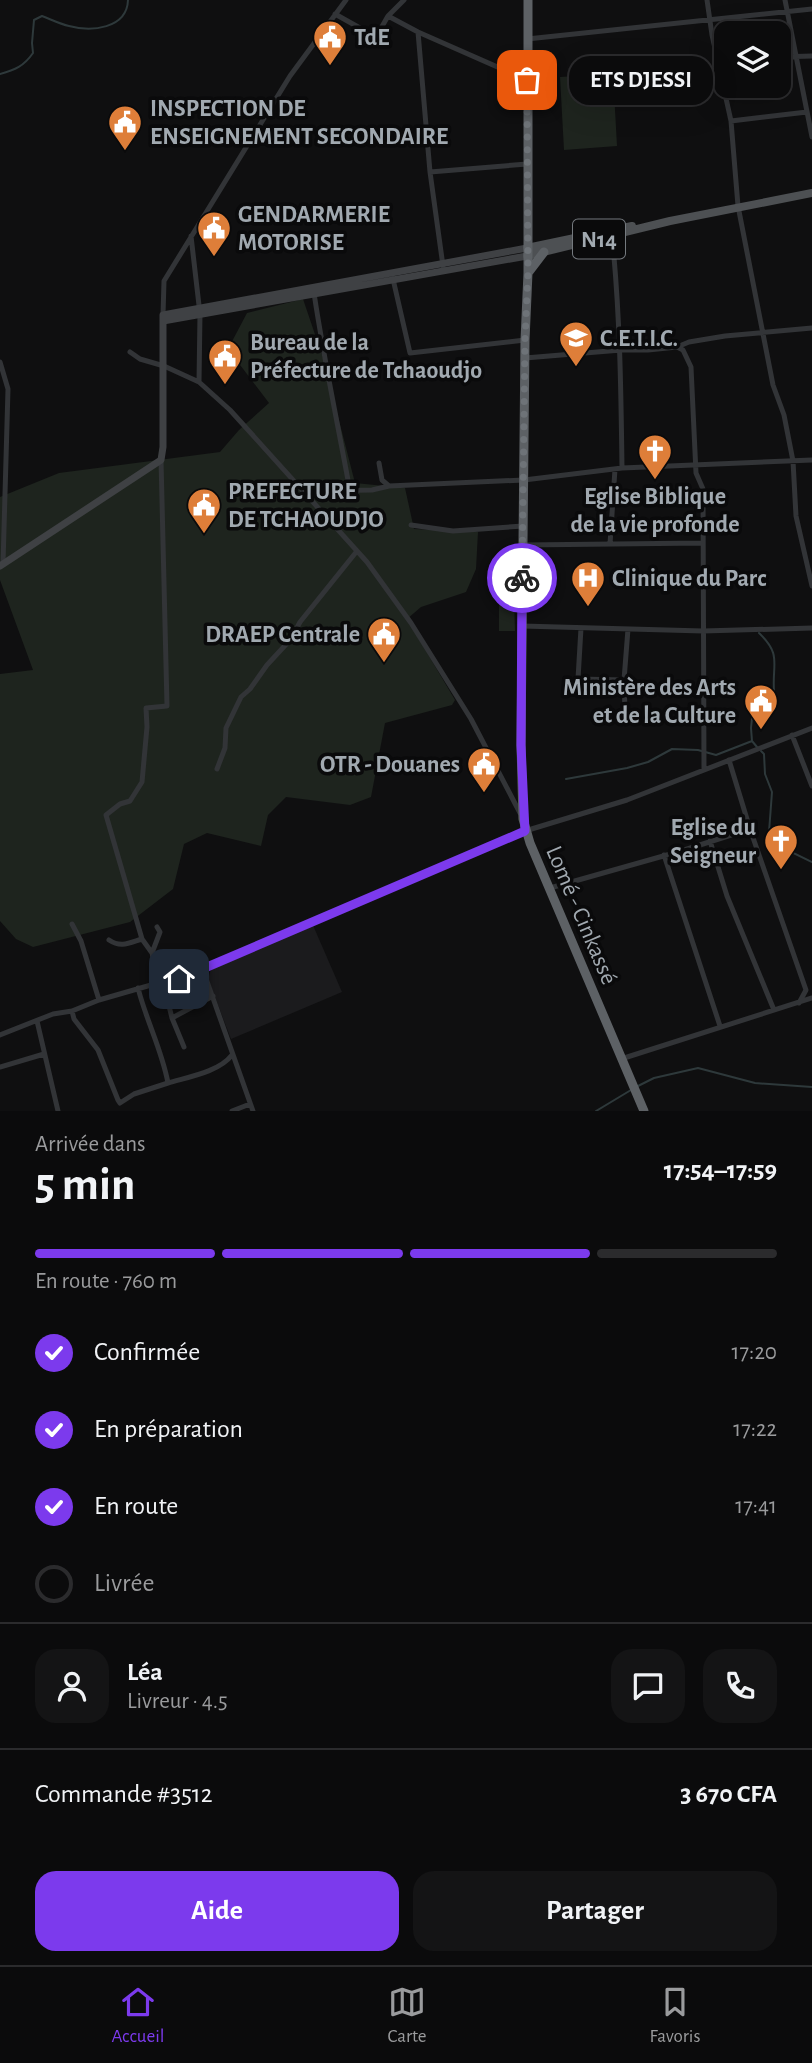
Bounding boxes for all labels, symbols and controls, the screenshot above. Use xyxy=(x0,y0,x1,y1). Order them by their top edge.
public building icon: TdE xyxy=(311,18,349,67)
map controls xyxy=(714,21,791,98)
button: layers xyxy=(714,21,791,98)
place label: TdE xyxy=(354,26,389,50)
pin xyxy=(497,50,557,110)
callout: ETS DJESSI xyxy=(569,56,712,104)
icon: bag xyxy=(508,61,546,99)
text: ETS DJESSI xyxy=(590,69,692,92)
place label: INSPECTION DE ENSEIGNEMENT SECONDAIRE xyxy=(150,97,448,149)
public building icon: INSPECTION DE ENSEIGNEMENT SECONDAIRE xyxy=(106,103,144,152)
place label: GENDARMERIE MOTORISE xyxy=(238,203,390,255)
public building icon: GENDARMERIE MOTORISE xyxy=(195,209,233,258)
road number: N14 xyxy=(573,220,625,258)
school or university icon: C.E.T.I.C. xyxy=(557,319,595,368)
place label: C.E.T.I.C. xyxy=(600,327,678,351)
place label: Bureau de la Préfecture de Tchaoudjo xyxy=(250,331,482,383)
public building icon: Bureau de la Préfecture de Tchaoudjo xyxy=(206,337,244,386)
church icon: Eglise Biblique de la vie profonde xyxy=(636,432,674,481)
place label: PREFECTURE DE TCHAOUDJO xyxy=(228,480,384,532)
place label: Eglise Biblique de la vie profonde xyxy=(571,485,739,537)
public building icon: PREFECTURE DE TCHAOUDJO xyxy=(185,486,223,535)
courier xyxy=(487,543,557,613)
icon: bike xyxy=(503,559,541,597)
hospital icon: Clinique du Parc xyxy=(569,559,607,608)
place label: Clinique du Parc xyxy=(612,567,766,591)
public building icon: DRAEP Centrale xyxy=(365,615,403,664)
place label: DRAEP Centrale xyxy=(205,623,360,647)
place label: Ministère des Arts et de la Culture xyxy=(563,676,736,728)
public building icon: Ministère des Arts et de la Culture xyxy=(742,682,780,731)
public building icon: OTR - Douanes xyxy=(465,745,503,794)
place label: OTR - Douanes xyxy=(320,753,460,777)
place label: Eglise du Seigneur xyxy=(670,816,757,868)
church icon: Eglise du Seigneur xyxy=(762,822,800,871)
street label: Lomé - Cinkassé xyxy=(541,843,621,988)
pin xyxy=(149,949,209,1009)
icon: home xyxy=(160,960,198,998)
text: Arrivée dans xyxy=(35,1133,146,1156)
text: 17:54–17:59 xyxy=(664,1157,777,1183)
text: 5 min xyxy=(35,1162,135,1208)
text: En route · 760 m xyxy=(35,1270,177,1293)
icon: check xyxy=(35,1334,73,1372)
text: Confirmée xyxy=(94,1339,200,1365)
text: 17:20 xyxy=(732,1341,777,1364)
icon: check xyxy=(35,1411,73,1449)
text: En préparation xyxy=(94,1416,243,1442)
text: 17:22 xyxy=(733,1418,777,1441)
icon: check xyxy=(35,1488,73,1526)
text: En route xyxy=(94,1493,178,1519)
text: 17:41 xyxy=(735,1495,777,1518)
text: Livrée xyxy=(94,1570,154,1596)
button: person xyxy=(35,1649,109,1723)
button: chat xyxy=(611,1649,685,1723)
button: phone xyxy=(703,1649,777,1723)
text: Léa xyxy=(127,1659,163,1685)
text: Livreur · 4.5 xyxy=(127,1690,228,1713)
text: Commande #3512 xyxy=(35,1781,213,1807)
text: 3 670 CFA xyxy=(680,1781,777,1807)
button: Aide xyxy=(35,1871,399,1951)
button: Partager xyxy=(413,1871,777,1951)
tab: Accueil xyxy=(111,1983,164,2048)
tab: Carte xyxy=(387,1983,427,2048)
tab: Favoris xyxy=(650,1983,701,2048)

